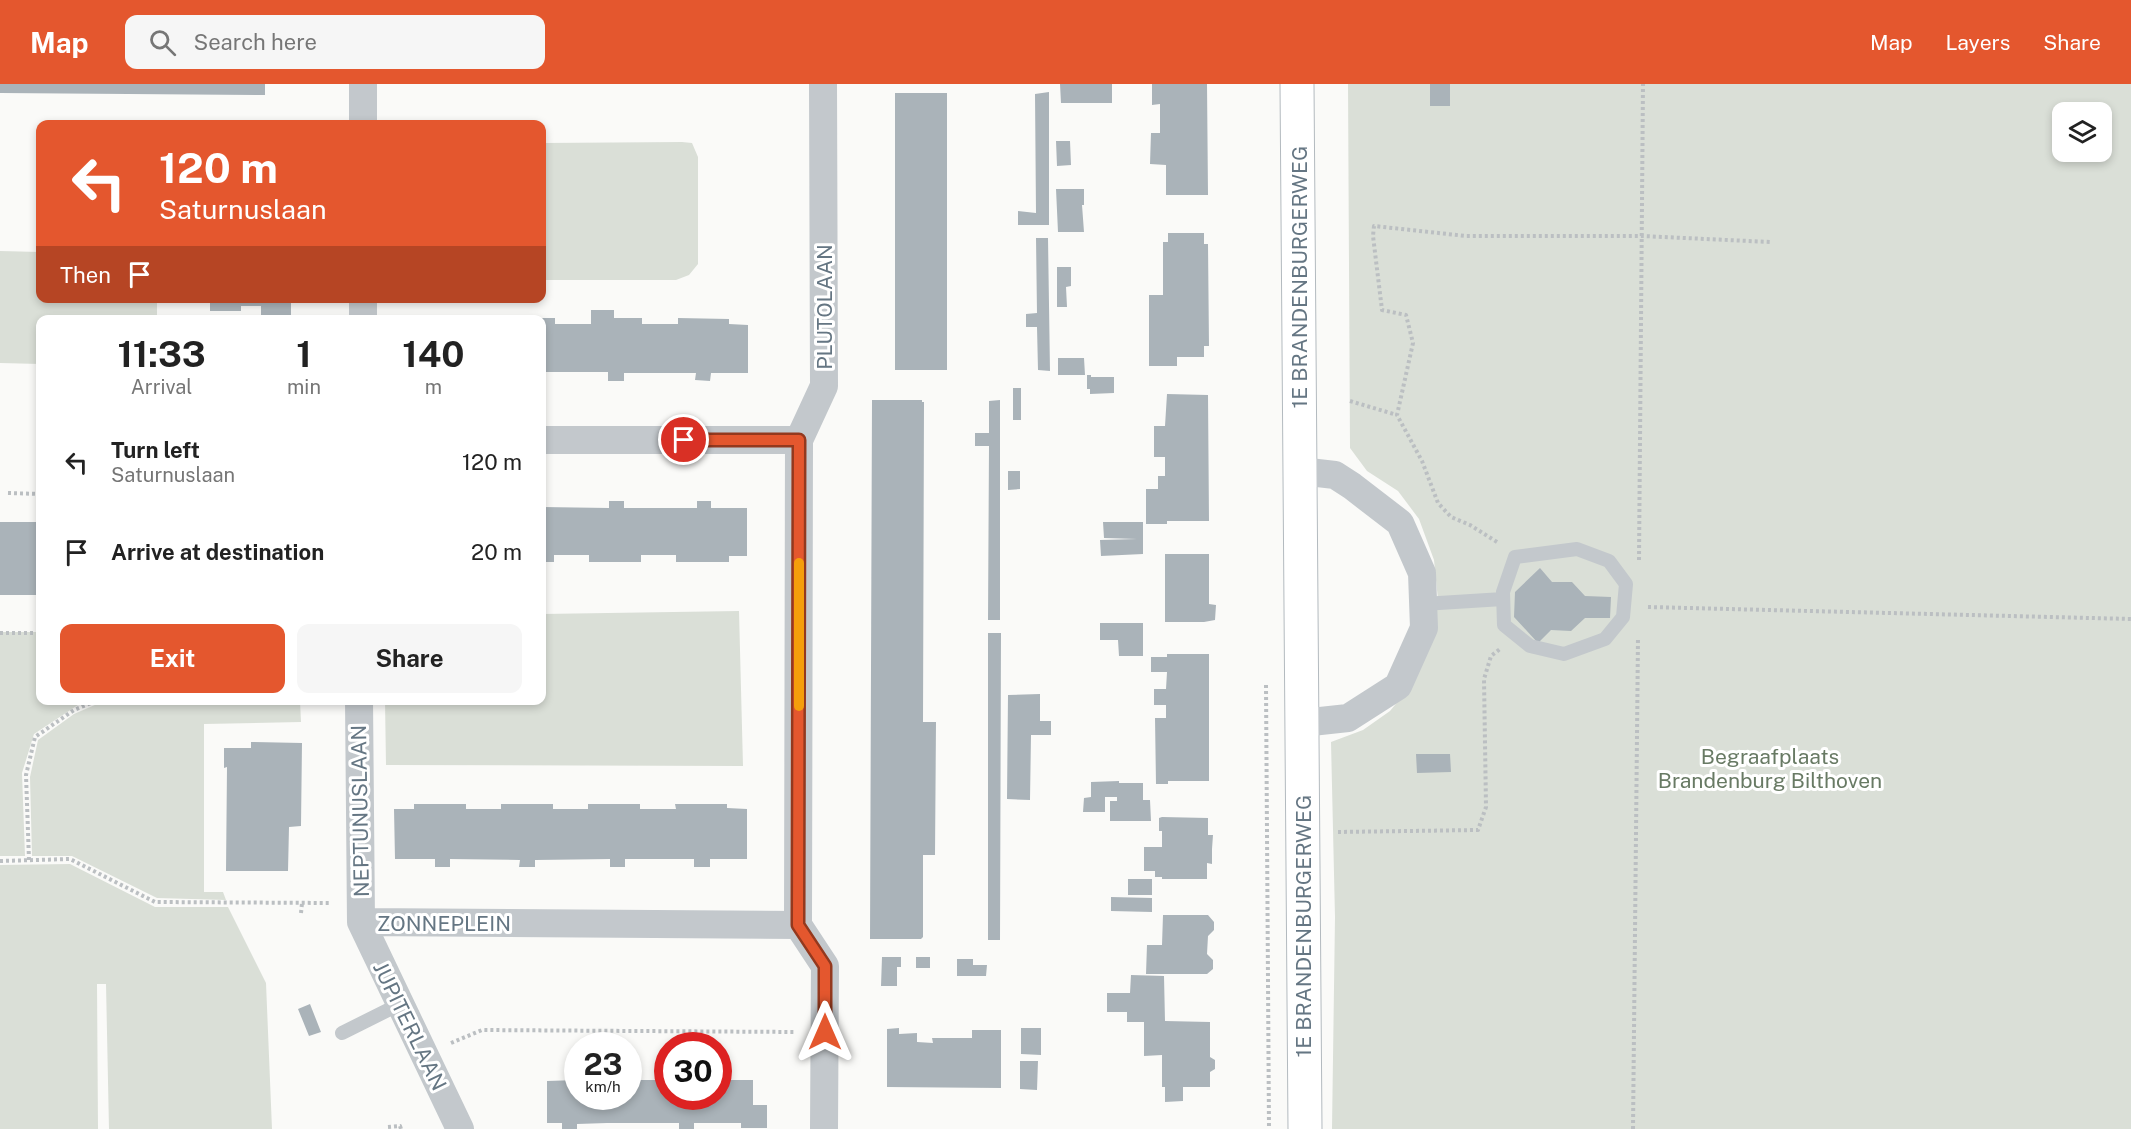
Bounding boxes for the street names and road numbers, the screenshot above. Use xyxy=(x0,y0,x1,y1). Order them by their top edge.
street label: 1E BRANDENBURGERWEG xyxy=(1287,146,1312,408)
street label: PLUTOLAAN xyxy=(812,244,837,370)
street label: NEPTUNUSLAAN xyxy=(346,725,374,897)
street label: 1E BRANDENBURGERWEG xyxy=(1291,795,1316,1057)
street label: ZONNEPLEIN xyxy=(377,911,511,936)
street label: JUPITERLAAN xyxy=(368,957,452,1095)

